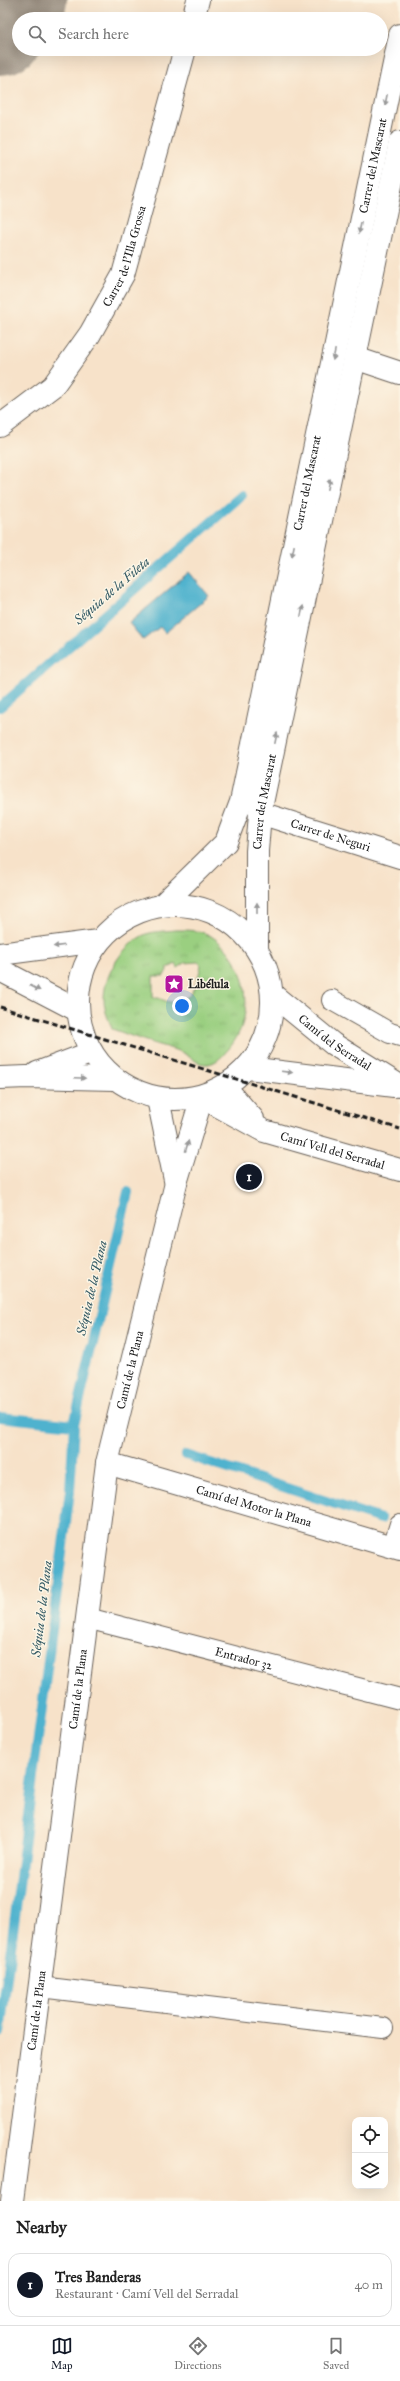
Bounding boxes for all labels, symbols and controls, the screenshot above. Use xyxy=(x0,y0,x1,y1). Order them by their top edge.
search box xyxy=(12,12,388,56)
icon: search xyxy=(26,23,48,45)
text: Search here xyxy=(58,25,129,43)
one-way arrow xyxy=(383,94,389,106)
street label: Carrer del Mascarat xyxy=(356,116,390,215)
street label: Carrer de l'Illa Grossa xyxy=(100,203,149,309)
one-way arrow xyxy=(357,221,363,234)
one-way arrow xyxy=(330,349,336,361)
street label: Carrer del Mascarat xyxy=(290,433,324,532)
one-way arrow xyxy=(326,477,332,490)
one-way arrow xyxy=(290,545,296,557)
water label: Séquia de la Fileta xyxy=(70,554,153,629)
one-way arrow xyxy=(300,605,306,617)
one-way arrow xyxy=(273,732,279,744)
street label: Carrer del Mascarat xyxy=(250,752,279,850)
street label: Carrer de Neguri xyxy=(289,816,373,854)
one-way arrow xyxy=(254,901,260,914)
one-way arrow xyxy=(53,943,65,949)
place icon: Libélula xyxy=(163,973,185,995)
place label: Libélula xyxy=(188,977,230,991)
one-way arrow xyxy=(29,985,40,992)
your location xyxy=(172,996,192,1016)
street label: Camí del Serradal xyxy=(295,1012,374,1074)
one-way arrow xyxy=(281,1069,293,1075)
one-way arrow xyxy=(74,1075,86,1082)
street label: Camí Vell del Serradal xyxy=(279,1129,387,1172)
one-way arrow xyxy=(184,1140,190,1152)
pin: 1 xyxy=(236,1162,262,1192)
water label: Séquia de la Plana xyxy=(73,1239,111,1338)
street label: Camí de la Plana xyxy=(114,1328,147,1411)
street label: Camí del Motor la Plana xyxy=(194,1483,314,1530)
water label: Séquia de la Plana xyxy=(28,1560,56,1659)
street label: Entrador 32 xyxy=(214,1644,274,1673)
street label: Camí de la Plana xyxy=(66,1647,90,1730)
street label: Camí de la Plana xyxy=(24,1969,49,2051)
map controls xyxy=(352,2117,388,2189)
button: locate xyxy=(352,2117,388,2153)
button: layers xyxy=(352,2153,388,2189)
text: Nearby xyxy=(16,2217,67,2238)
text: Tres Banderas xyxy=(55,2268,141,2286)
text: 1 xyxy=(27,2277,33,2293)
text: 40 m xyxy=(354,2277,383,2293)
text: Restaurant · Camí Vell del Serradal xyxy=(55,2286,239,2302)
tab: Map xyxy=(51,2335,73,2372)
tab: Directions xyxy=(174,2335,222,2372)
tab: Saved xyxy=(323,2335,349,2372)

